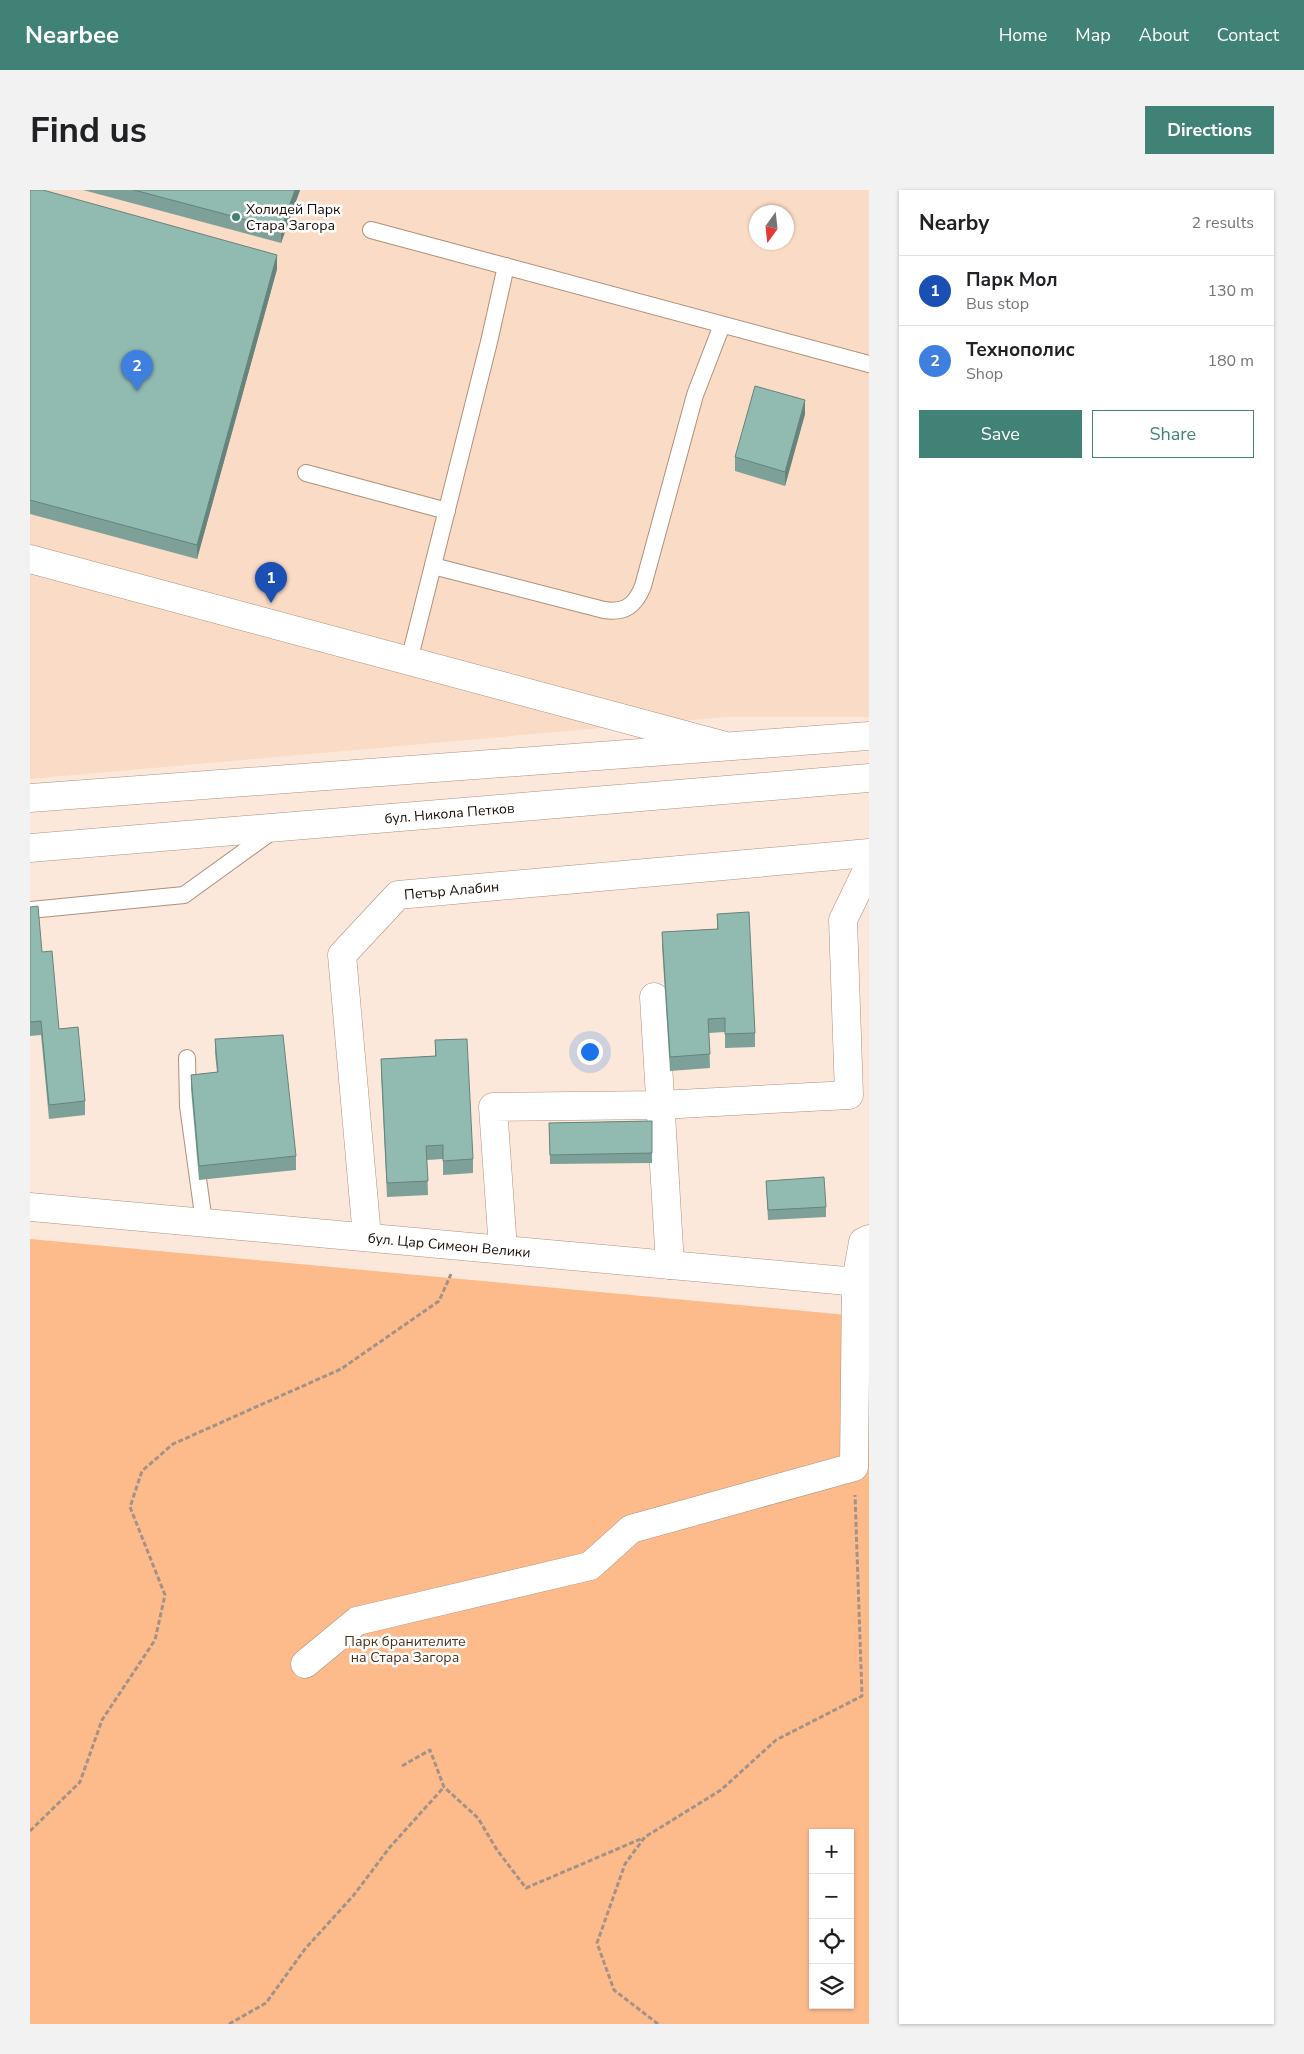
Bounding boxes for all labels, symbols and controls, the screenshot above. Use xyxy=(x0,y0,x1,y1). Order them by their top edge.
text: Nearbee xyxy=(25,19,119,51)
text: Home xyxy=(999,23,1047,47)
text: Map xyxy=(1075,23,1111,47)
text: About xyxy=(1139,23,1189,47)
text: Contact xyxy=(1217,23,1279,47)
button: Directions xyxy=(1145,106,1274,154)
text: Find us xyxy=(30,107,147,154)
place label: Холидей Парк Стара Загора xyxy=(246,200,341,235)
north arrow xyxy=(749,205,794,250)
text: Nearby xyxy=(919,209,989,237)
marker: Холидей Парк Стара Загора xyxy=(230,211,242,223)
text: 2 results xyxy=(1192,212,1254,234)
text: Парк Мол xyxy=(966,267,1058,293)
text: 1 xyxy=(930,280,940,302)
text: 130 m xyxy=(1207,280,1254,302)
text: Bus stop xyxy=(966,293,1029,315)
text: Технополис xyxy=(966,337,1075,363)
pin: 2 xyxy=(121,350,153,391)
text: 2 xyxy=(930,350,940,372)
text: 180 m xyxy=(1207,350,1254,372)
text: Shop xyxy=(966,363,1003,385)
button: Save xyxy=(919,410,1082,458)
button: Share xyxy=(1092,410,1254,458)
pin: 1 xyxy=(255,562,287,603)
street label: бул. Никола Петков xyxy=(384,799,516,828)
street label: Петър Алабин xyxy=(403,877,500,904)
your location xyxy=(577,1039,603,1065)
street label: бул. Цар Симеон Велики xyxy=(367,1229,531,1262)
park label: Парк бранителите на Стара Загора xyxy=(344,1632,466,1667)
map controls xyxy=(809,1829,854,2009)
button: + xyxy=(809,1829,854,1874)
button: − xyxy=(809,1874,854,1919)
button: locate xyxy=(809,1919,854,1964)
button: layers xyxy=(809,1964,854,2009)

